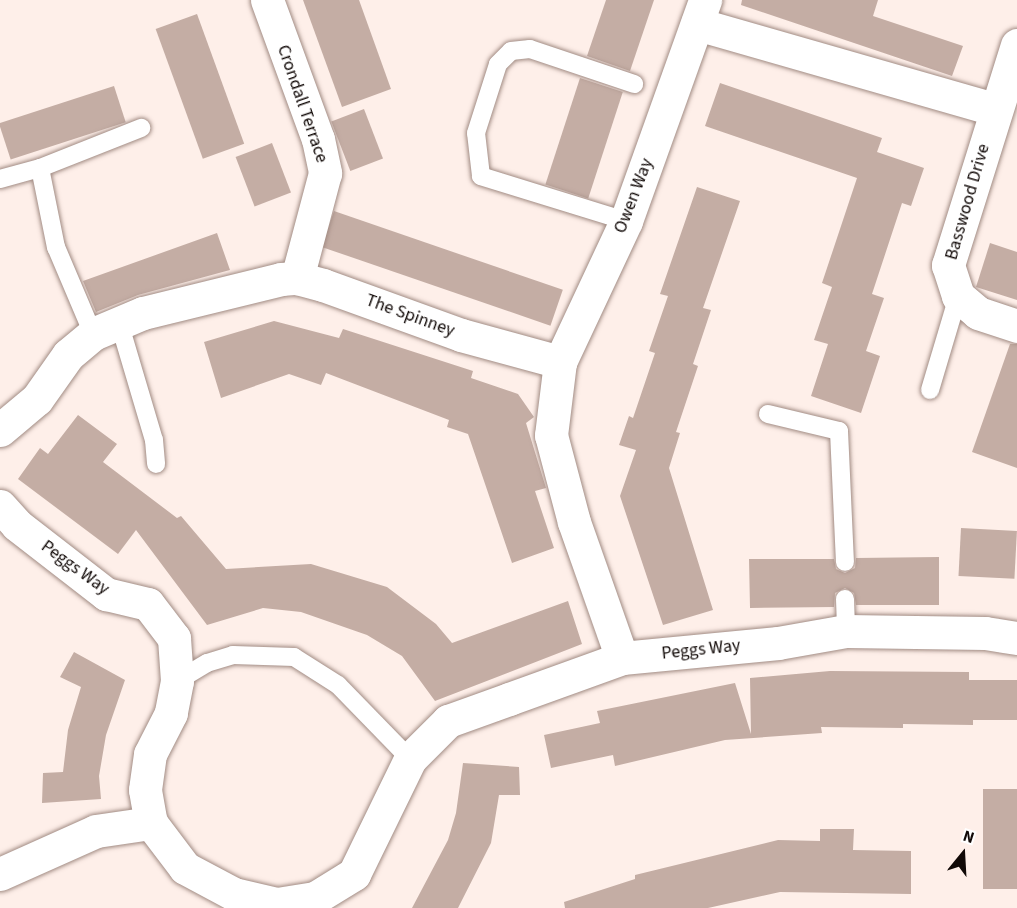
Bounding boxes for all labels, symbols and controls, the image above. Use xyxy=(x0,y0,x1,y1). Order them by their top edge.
street label: Crondall Terrace xyxy=(272,42,332,166)
street label: Basswood Drive xyxy=(941,141,995,263)
street label: Owen Way xyxy=(610,155,658,237)
street label: The Spinney xyxy=(363,290,457,342)
street label: Peggs Way xyxy=(37,536,113,600)
street label: Peggs Way xyxy=(661,635,741,665)
north arrow xyxy=(933,824,993,884)
text: N xyxy=(960,825,977,849)

